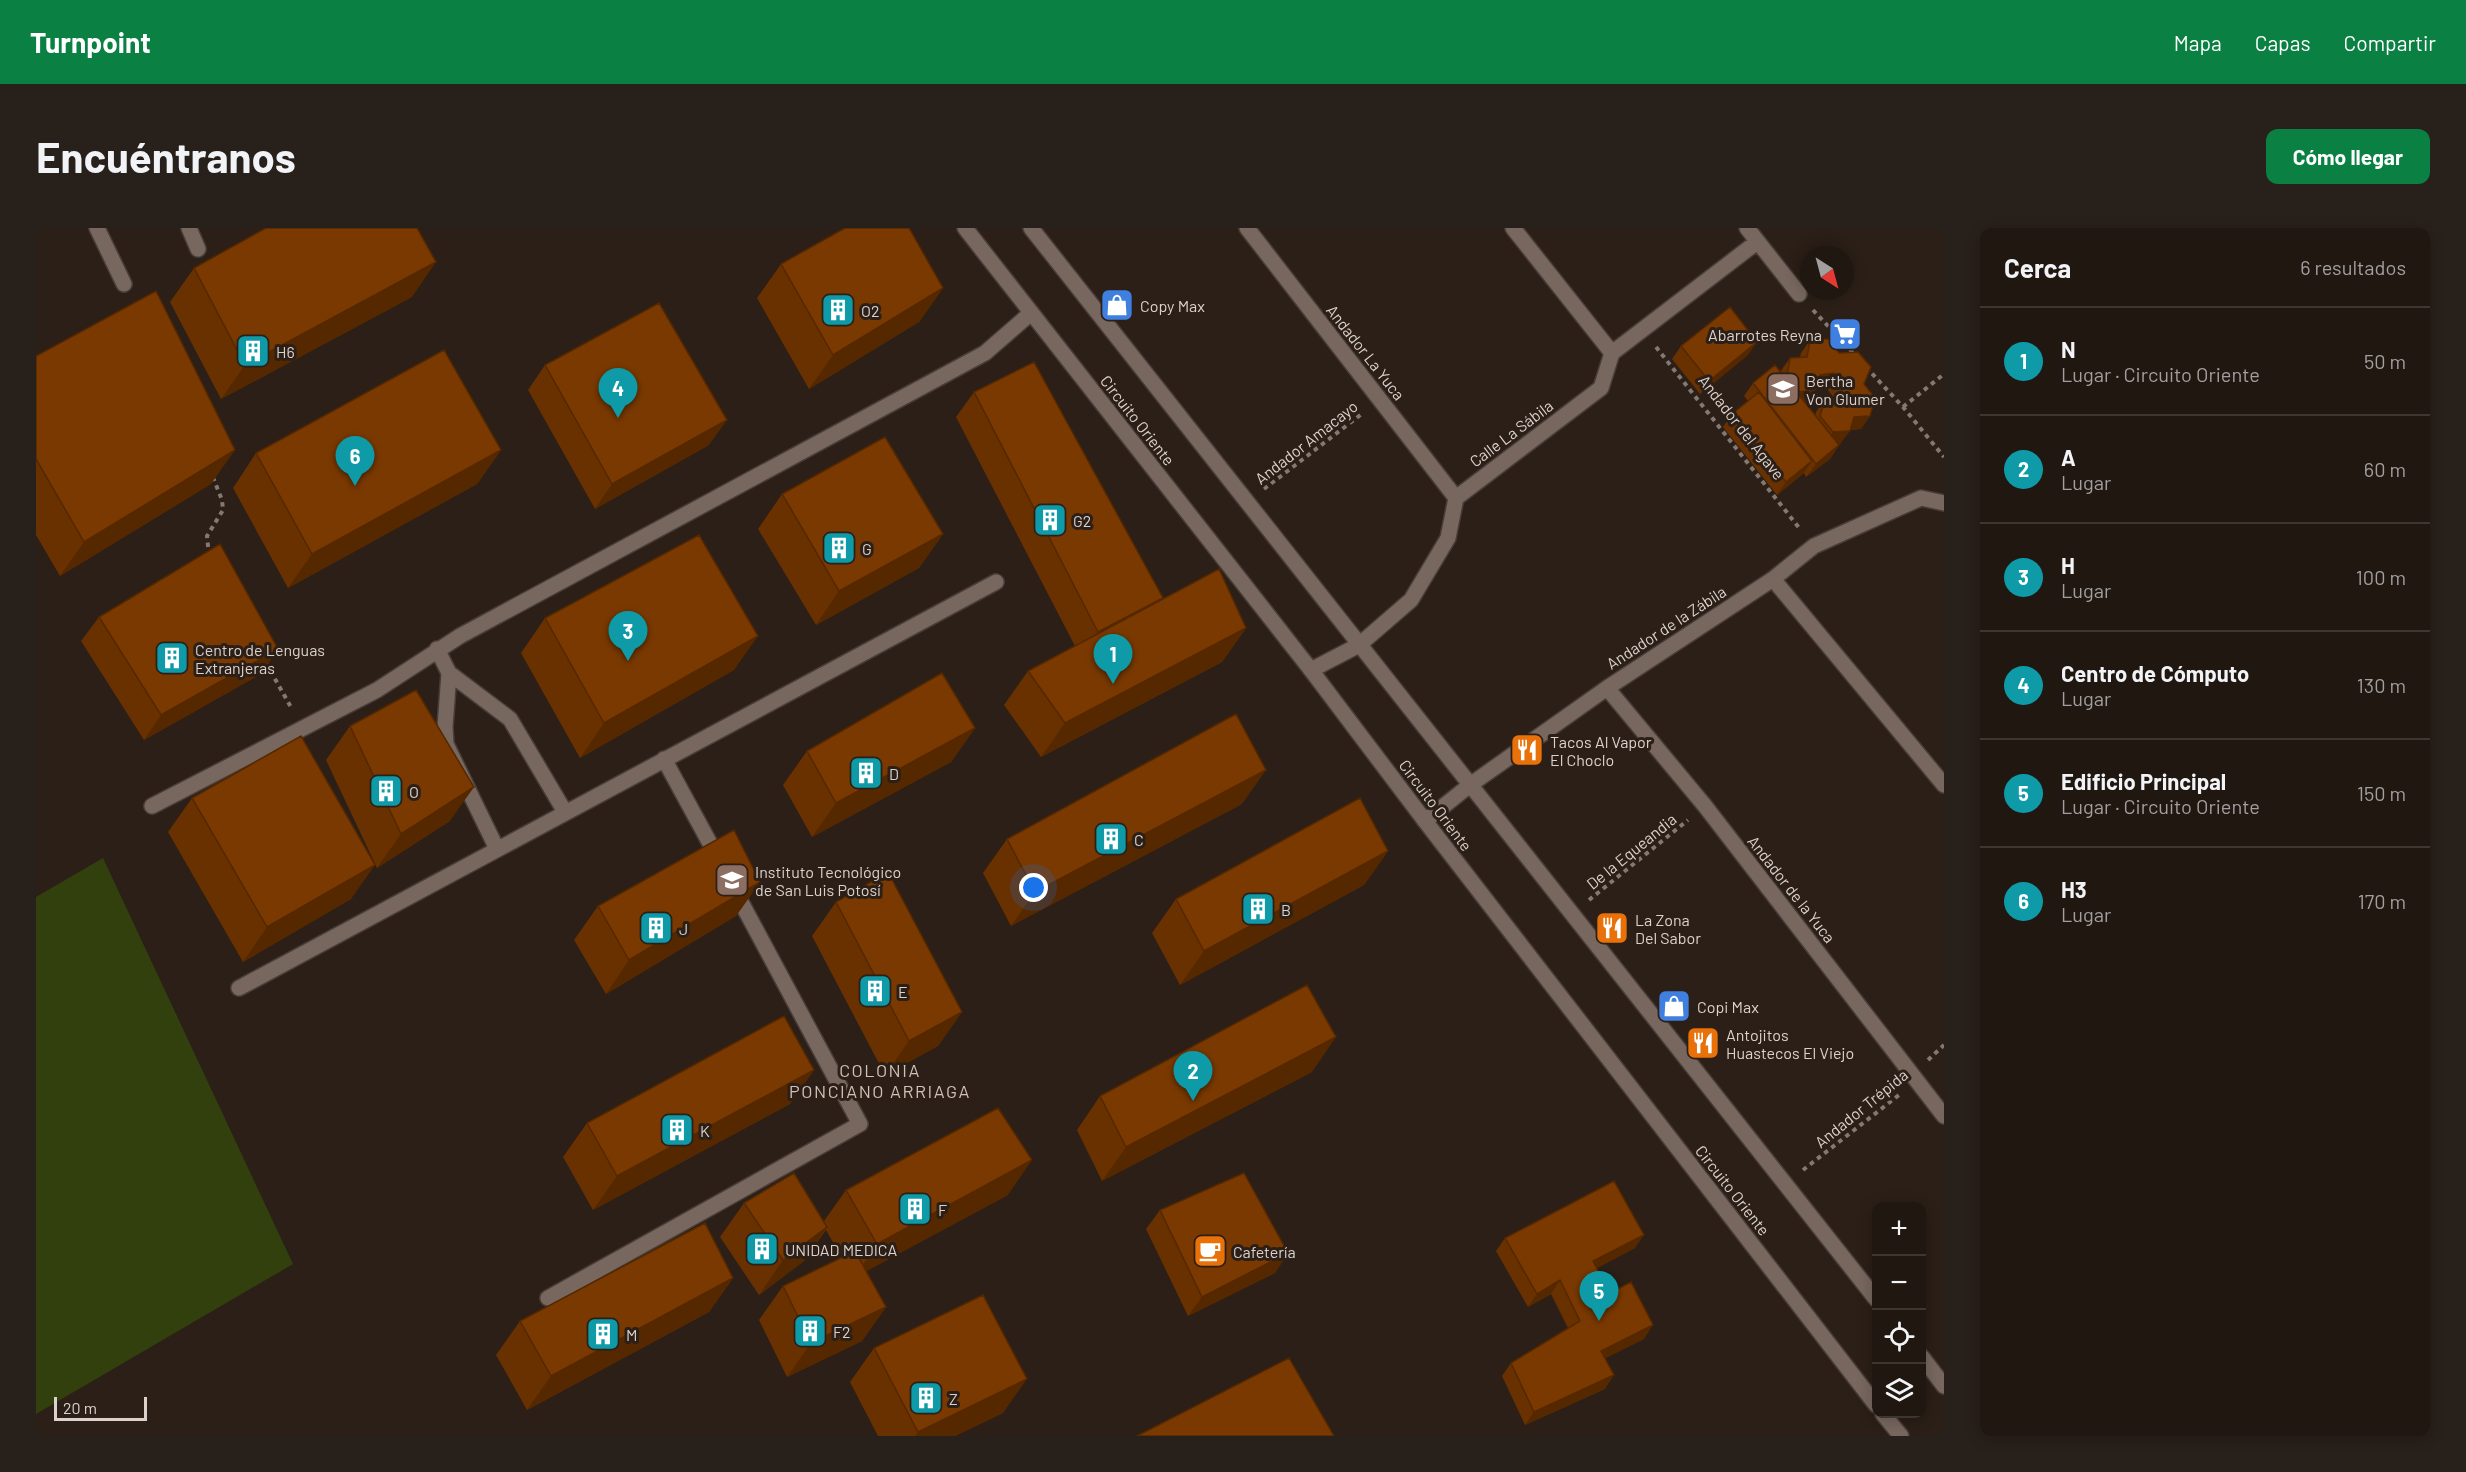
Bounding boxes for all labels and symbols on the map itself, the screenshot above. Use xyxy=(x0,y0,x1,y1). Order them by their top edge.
north arrow xyxy=(1800,246,1854,300)
shop icon: Copy Max xyxy=(1099,287,1135,323)
building icon: O2 xyxy=(820,292,856,328)
place label: Copy Max xyxy=(1140,296,1205,315)
place label: O2 xyxy=(861,301,880,320)
street label: Andador La Yuca xyxy=(1323,301,1409,403)
supermarket icon: Abarrotes Reyna xyxy=(1827,316,1863,352)
place label: Abarrotes Reyna xyxy=(1708,325,1822,344)
building icon: H6 xyxy=(235,333,271,369)
place label: H6 xyxy=(276,342,295,361)
pin: 4 xyxy=(598,368,638,418)
street label: Circuito Oriente xyxy=(1097,371,1179,469)
street label: Andador del Agave xyxy=(1695,371,1789,483)
school or university icon: Bertha Von Glumer xyxy=(1765,371,1801,407)
place label: Bertha Von Glumer xyxy=(1806,371,1885,408)
street label: Calle La Sábila xyxy=(1466,395,1556,471)
street label: Andador Amacayo xyxy=(1251,396,1361,488)
pin: 6 xyxy=(336,436,374,486)
building icon: G2 xyxy=(1032,502,1068,538)
place label: G2 xyxy=(1073,511,1091,530)
building icon: G xyxy=(821,530,857,566)
place label: G xyxy=(862,539,872,558)
street label: Andador de la Zábila xyxy=(1603,581,1729,673)
pin: 3 xyxy=(608,612,648,661)
pin: 1 xyxy=(1094,634,1132,684)
building icon: Centro de Lenguas Extranjeras xyxy=(154,640,190,676)
place label: Centro de Lenguas Extranjeras xyxy=(195,640,325,677)
restaurant icon: Tacos Al Vapor El Choclo xyxy=(1509,732,1545,768)
place label: Tacos Al Vapor El Choclo xyxy=(1550,732,1652,769)
building icon: D xyxy=(848,755,884,791)
street label: Circuito Oriente xyxy=(1396,756,1476,854)
place label: D xyxy=(889,764,899,783)
building icon: O xyxy=(368,773,404,809)
place label: O xyxy=(409,782,419,801)
street label: De la Equeandia xyxy=(1582,809,1680,893)
building icon: C xyxy=(1093,821,1129,857)
place label: C xyxy=(1134,830,1144,849)
street label: Andador de la Yuca xyxy=(1744,832,1840,946)
school or university icon: Instituto Tecnológico de San Luis Potosí xyxy=(714,862,750,898)
place label: Instituto Tecnológico de San Luis Potosí xyxy=(755,862,901,899)
your location xyxy=(1019,873,1048,902)
building icon: B xyxy=(1240,891,1276,927)
place label: B xyxy=(1281,900,1291,919)
building icon: J xyxy=(638,910,674,946)
restaurant icon: La Zona Del Sabor xyxy=(1594,910,1630,946)
place label: La Zona Del Sabor xyxy=(1635,910,1701,947)
place label: J xyxy=(679,919,688,938)
building icon: E xyxy=(857,973,893,1009)
place label: E xyxy=(898,982,908,1001)
shop icon: Copi Max xyxy=(1656,988,1692,1024)
place label: Copi Max xyxy=(1697,997,1759,1016)
restaurant icon: Antojitos Huastecos El Viejo xyxy=(1685,1025,1721,1061)
place label: Antojitos Huastecos El Viejo xyxy=(1726,1025,1854,1062)
pin: 2 xyxy=(1174,1052,1212,1101)
district label: COLONIA PONCIANO ARRIAGA xyxy=(789,1059,971,1102)
street label: Andador Trépida xyxy=(1811,1065,1911,1151)
building icon: K xyxy=(659,1112,695,1148)
place label: K xyxy=(700,1121,710,1140)
street label: Circuito Oriente xyxy=(1692,1141,1774,1239)
building icon: F xyxy=(897,1191,933,1227)
place label: F xyxy=(938,1200,947,1219)
building icon: UNIDAD MEDICA xyxy=(744,1231,780,1267)
cafe icon: Cafetería xyxy=(1192,1233,1228,1269)
place label: UNIDAD MEDICA xyxy=(785,1240,897,1259)
place label: Cafetería xyxy=(1233,1242,1296,1261)
pin: 5 xyxy=(1580,1272,1618,1321)
building icon: F2 xyxy=(792,1313,828,1349)
building icon: M xyxy=(585,1316,621,1352)
place label: F2 xyxy=(833,1322,851,1341)
place label: M xyxy=(626,1325,637,1344)
building icon: Z xyxy=(908,1380,944,1416)
place label: Z xyxy=(949,1389,958,1408)
scale bar xyxy=(54,1394,147,1422)

